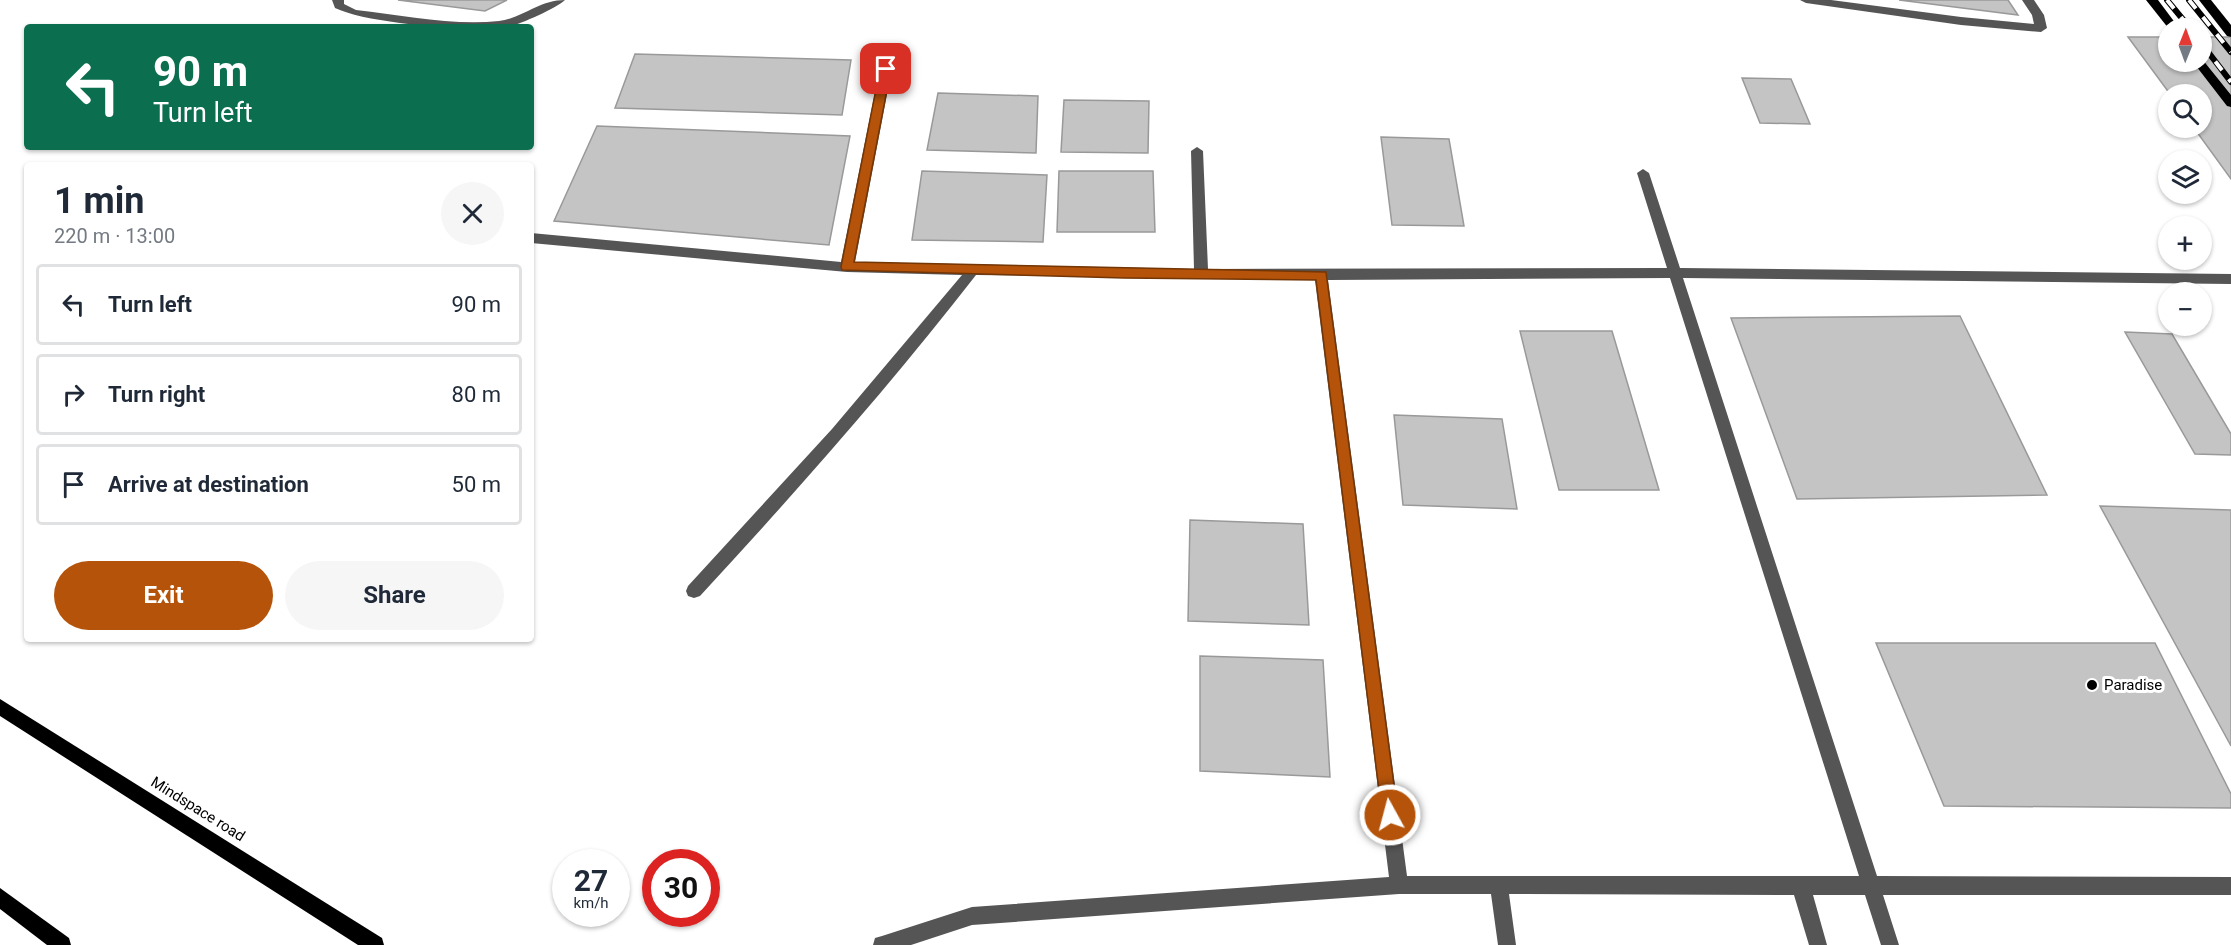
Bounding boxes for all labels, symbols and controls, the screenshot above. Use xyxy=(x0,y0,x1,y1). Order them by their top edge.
north arrow xyxy=(2158,18,2212,72)
map controls xyxy=(2158,18,2212,336)
pin xyxy=(860,43,911,94)
text: 90 m xyxy=(153,47,248,96)
icon: left xyxy=(54,48,132,126)
icon: arrive xyxy=(869,52,902,85)
button: search xyxy=(2158,84,2212,138)
text: Turn left xyxy=(153,97,253,129)
button: layers xyxy=(2158,150,2212,204)
text: 1 min xyxy=(54,180,145,222)
button: close xyxy=(441,182,504,245)
button: + xyxy=(2158,216,2212,270)
text: 220 m · 13:00 xyxy=(54,224,175,248)
button: − xyxy=(2158,282,2212,336)
icon: left xyxy=(57,288,90,321)
text: Turn left xyxy=(108,292,192,317)
text: 90 m xyxy=(452,292,501,317)
icon: right xyxy=(57,378,90,411)
text: Turn right xyxy=(108,382,205,407)
text: 80 m xyxy=(452,382,501,407)
icon: arrive xyxy=(57,468,90,501)
text: Arrive at destination xyxy=(108,472,309,497)
text: 50 m xyxy=(452,472,501,497)
button: Exit xyxy=(54,561,273,630)
button: Share xyxy=(285,561,504,630)
place label: Paradise xyxy=(2104,676,2162,694)
marker: Paradise xyxy=(2085,678,2099,692)
street label: Mindspace road xyxy=(148,773,248,845)
position arrow xyxy=(1358,783,1422,847)
speed limit sign: 30 xyxy=(642,849,720,927)
text: 27 xyxy=(574,863,608,898)
text: km/h xyxy=(573,894,609,912)

